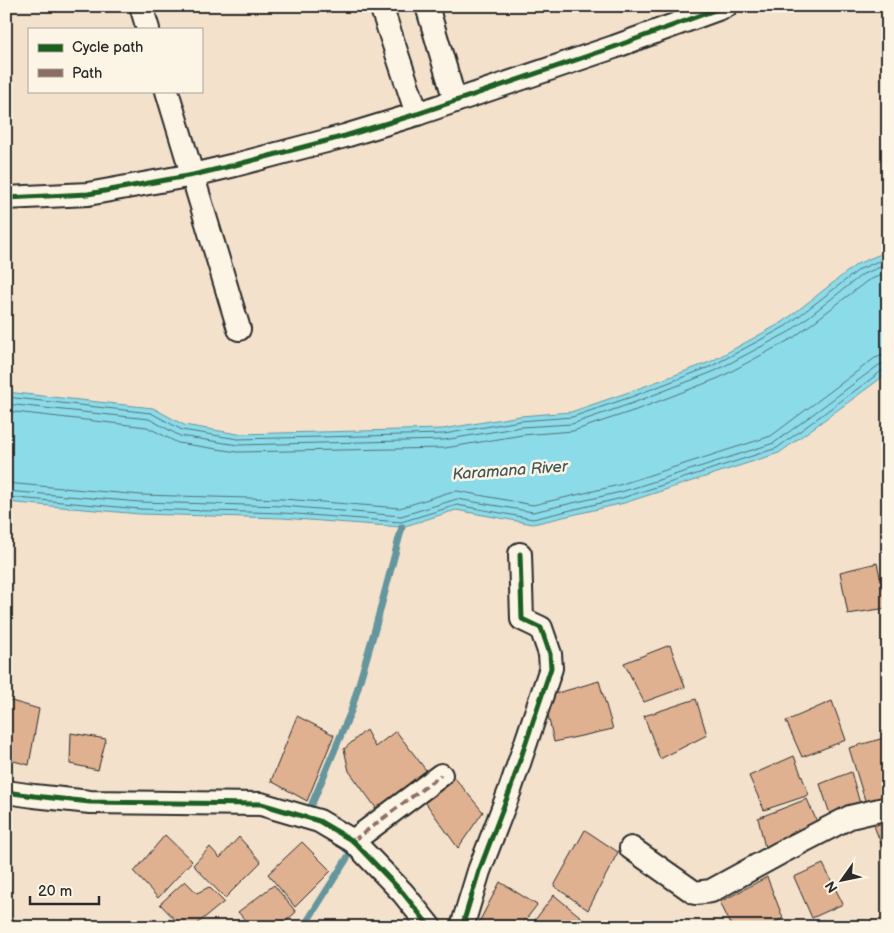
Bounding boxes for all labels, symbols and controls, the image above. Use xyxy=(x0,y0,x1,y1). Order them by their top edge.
legend xyxy=(28,28,202,92)
text: Cycle path xyxy=(72,38,143,57)
text: Path xyxy=(72,64,102,83)
water label: Karamana River xyxy=(452,457,569,485)
north arrow xyxy=(816,856,866,906)
scale bar xyxy=(30,873,99,905)
text: N xyxy=(822,878,842,896)
text: 20 m xyxy=(38,882,72,901)

